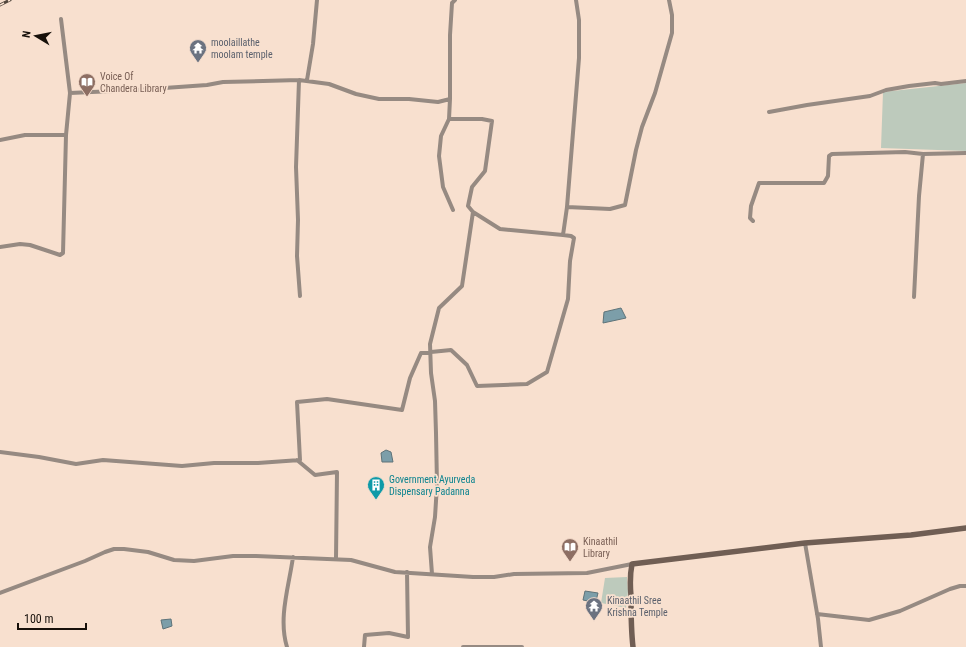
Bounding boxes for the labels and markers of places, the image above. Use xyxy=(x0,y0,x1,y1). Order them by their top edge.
place label: moolaillathe moolam temple xyxy=(211,37,273,60)
temple icon: moolaillathe moolam temple xyxy=(188,38,208,63)
place label: Voice Of Chandera Library xyxy=(100,71,167,94)
library icon: Voice Of Chandera Library xyxy=(77,72,97,97)
place label: Government Ayurveda Dispensary Padanna xyxy=(389,474,475,497)
building icon: Government Ayurveda Dispensary Padanna xyxy=(366,475,386,500)
place label: Kinaathil Library xyxy=(583,536,618,559)
library icon: Kinaathil Library xyxy=(560,537,580,562)
place label: Kinaathil Sree Krishna Temple xyxy=(607,595,668,618)
temple icon: Kinaathil Sree Krishna Temple xyxy=(584,596,604,621)

